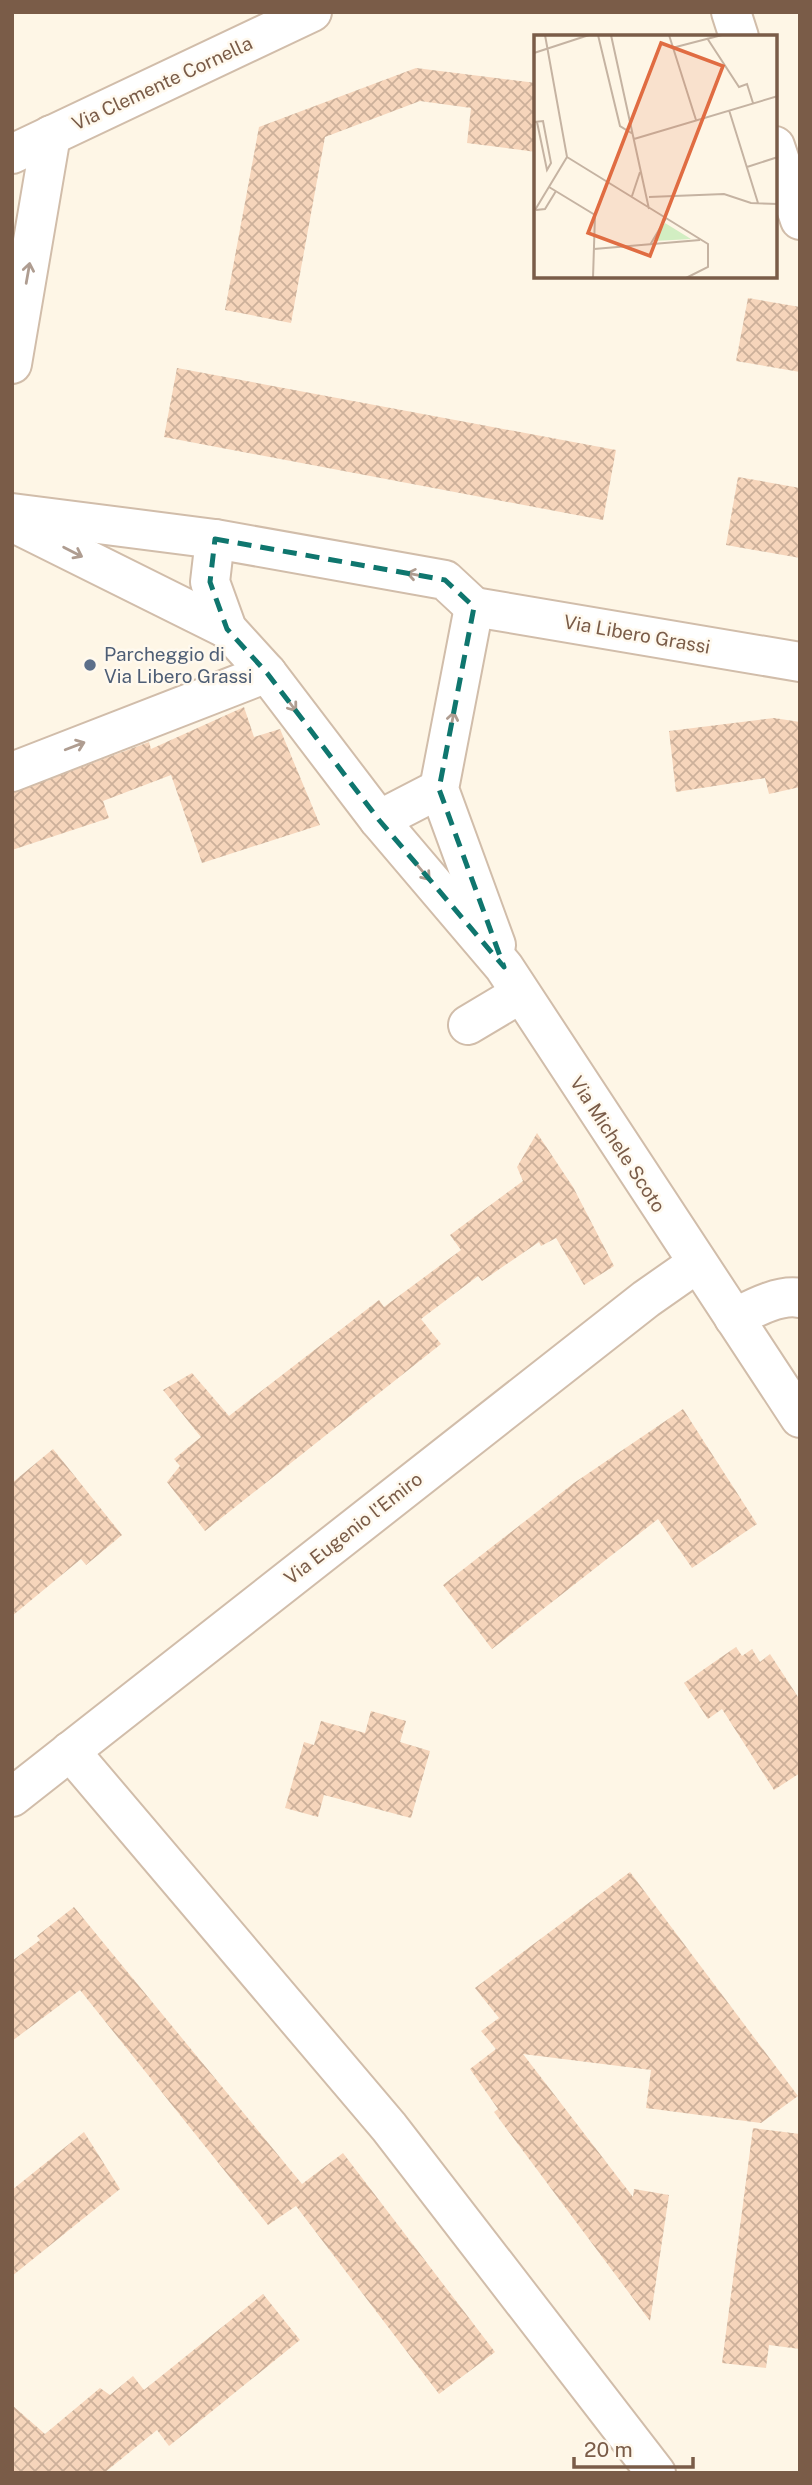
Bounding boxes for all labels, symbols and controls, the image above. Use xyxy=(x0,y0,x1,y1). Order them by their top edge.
street label: Via Clemente Cornella xyxy=(68,32,256,134)
inset map xyxy=(534,35,777,278)
one-way arrow xyxy=(22,262,35,285)
one-way arrow xyxy=(62,546,83,560)
one-way arrow xyxy=(406,568,429,581)
street label: Via Libero Grassi xyxy=(562,610,712,658)
place label: Parcheggio di Via Libero Grassi xyxy=(104,643,252,687)
marker: Parcheggio di Via Libero Grassi xyxy=(82,657,98,673)
one-way arrow xyxy=(283,694,298,712)
one-way arrow xyxy=(446,711,460,734)
one-way arrow xyxy=(64,739,86,751)
one-way arrow xyxy=(415,863,431,881)
street label: Via Michele Scoto xyxy=(566,1072,670,1216)
street label: Via Eugenio l'Emiro xyxy=(280,1467,426,1589)
scale bar xyxy=(574,2426,693,2470)
text: 20 m xyxy=(584,2437,633,2462)

